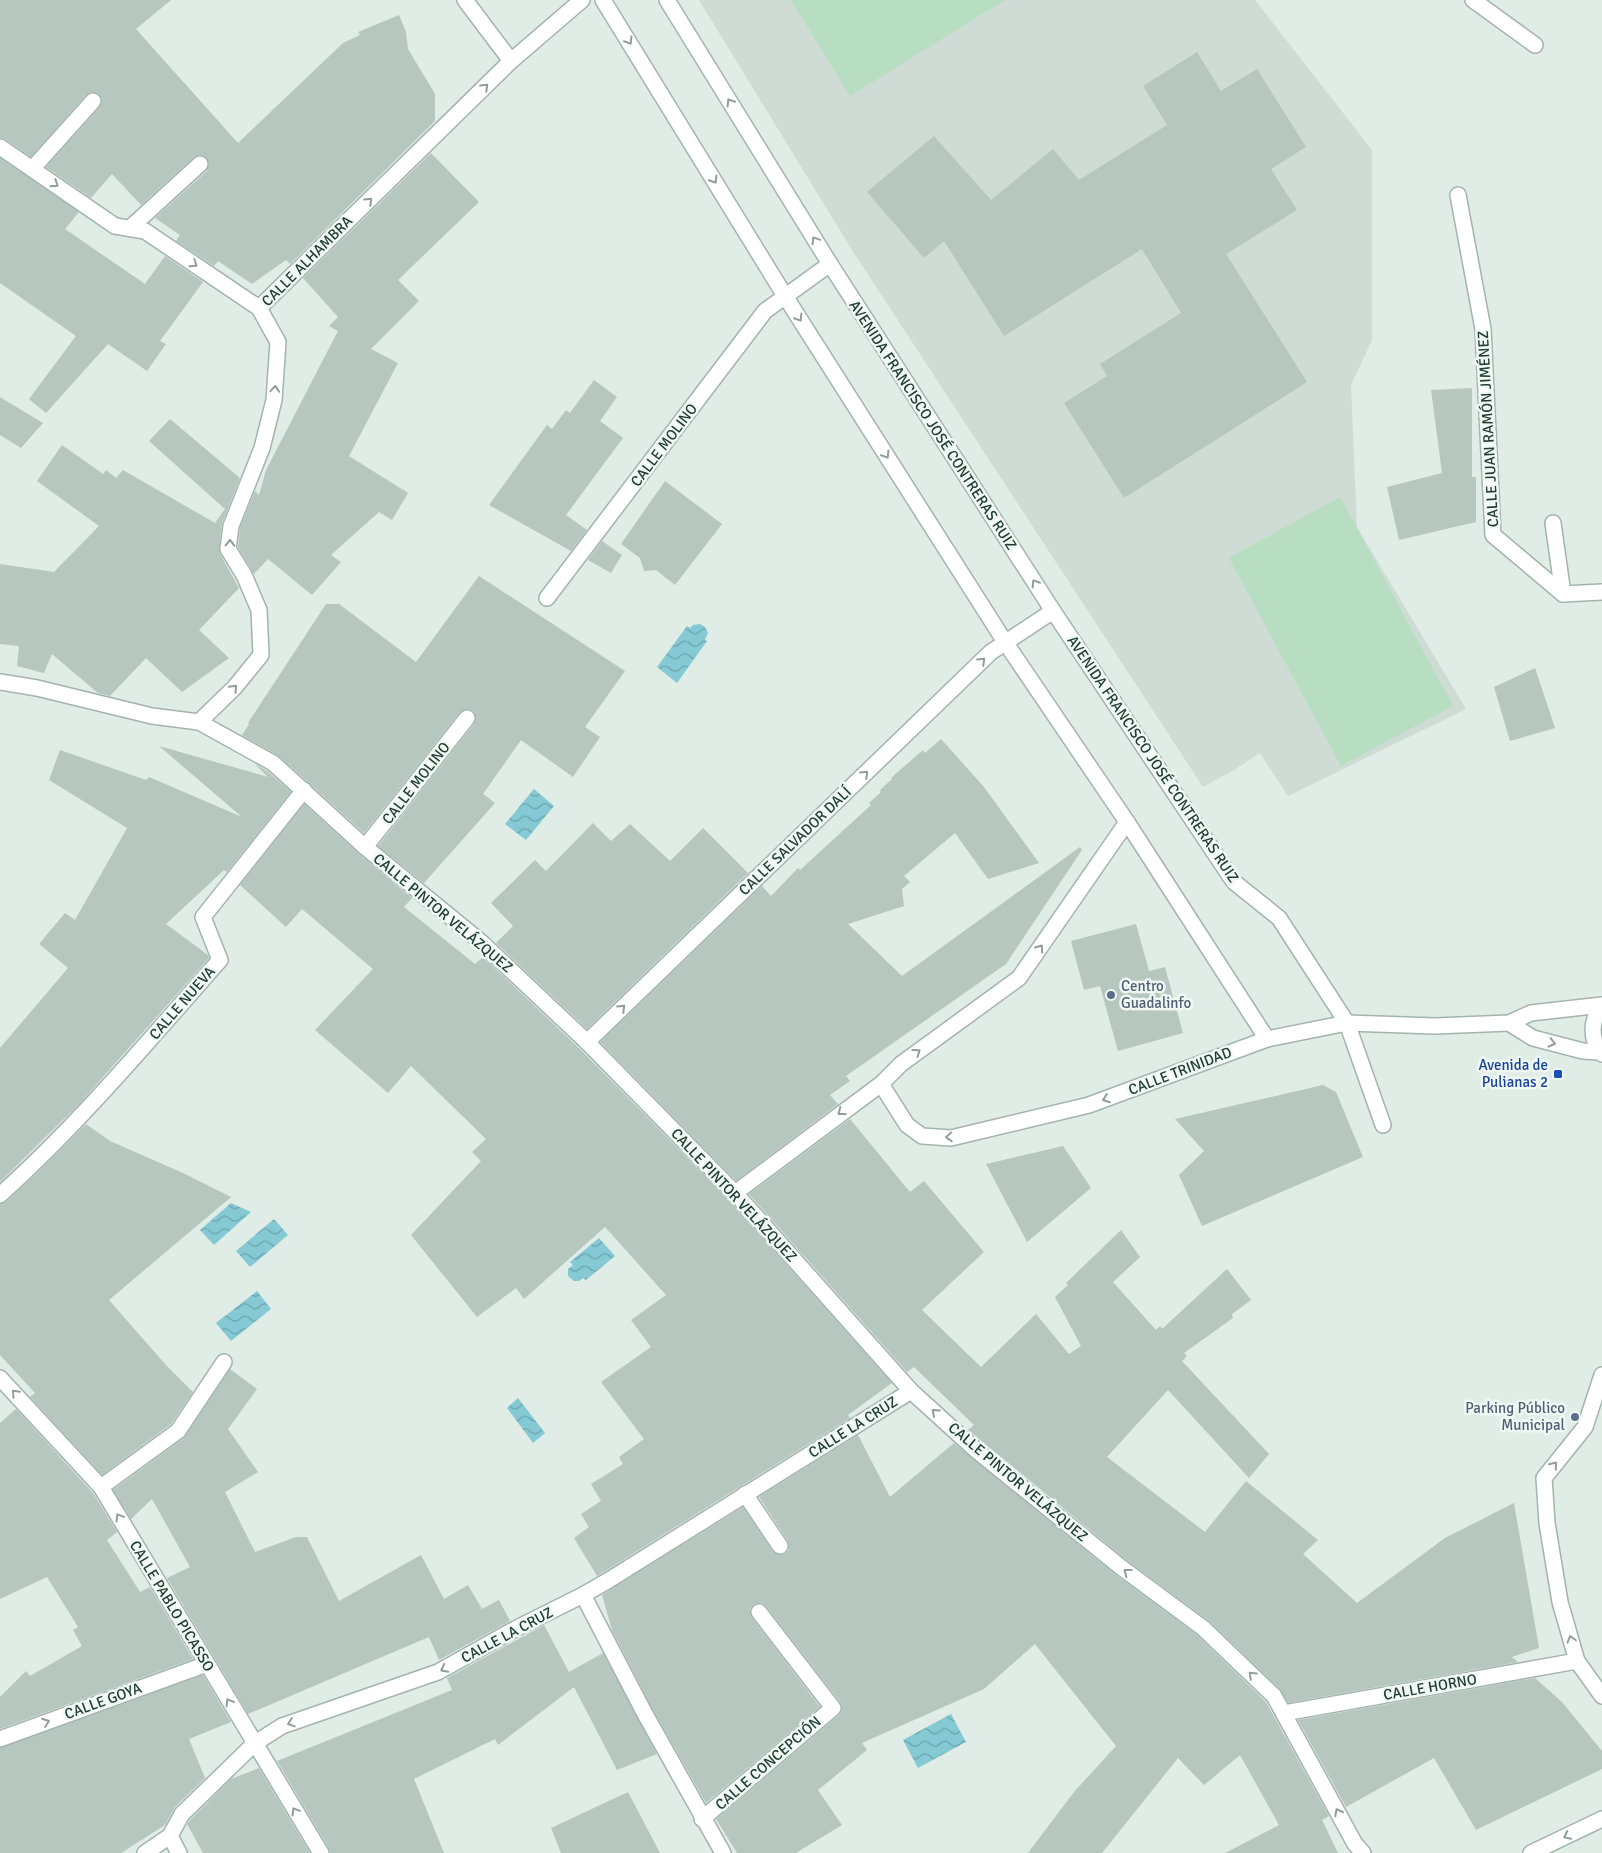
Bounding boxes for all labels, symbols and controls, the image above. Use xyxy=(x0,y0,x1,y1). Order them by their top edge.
one-way arrow xyxy=(622,36,632,45)
one-way arrow xyxy=(479,84,488,93)
one-way arrow xyxy=(727,98,736,107)
one-way arrow xyxy=(708,174,718,183)
one-way arrow xyxy=(49,178,58,187)
one-way arrow xyxy=(363,197,372,206)
street label: CALLE ALHAMBRA xyxy=(258,212,356,310)
one-way arrow xyxy=(812,237,822,246)
one-way arrow xyxy=(188,258,198,267)
street label: AVENIDA FRANCISCO JOSÉ CONTRERAS RUIZ xyxy=(845,296,1021,553)
one-way arrow xyxy=(793,313,803,322)
street label: CALLE JUAN RAMÓN JIMÉNEZ xyxy=(1473,330,1502,528)
one-way arrow xyxy=(269,384,280,392)
street label: CALLE MOLINO xyxy=(627,400,701,490)
one-way arrow xyxy=(880,450,890,459)
one-way arrow xyxy=(224,539,235,547)
one-way arrow xyxy=(1032,580,1041,589)
street label: AVENIDA FRANCISCO JOSÉ CONTRERAS RUIZ xyxy=(1063,631,1244,886)
one-way arrow xyxy=(976,658,985,667)
one-way arrow xyxy=(228,684,237,693)
street label: CALLE MOLINO xyxy=(378,738,454,828)
one-way arrow xyxy=(859,771,868,780)
street label: CALLE SALVADOR DALÍ xyxy=(734,782,855,899)
street label: CALLE PINTOR VELÁZQUEZ xyxy=(370,849,517,977)
one-way arrow xyxy=(1034,944,1043,954)
street label: CALLE NUEVA xyxy=(145,963,219,1043)
place label: Centro Guadalinfo xyxy=(1121,977,1191,1012)
marker: Centro Guadalinfo xyxy=(1105,989,1117,1001)
one-way arrow xyxy=(616,1005,625,1014)
one-way arrow xyxy=(1548,1037,1557,1048)
street label: CALLE TRINIDAD xyxy=(1126,1043,1234,1099)
one-way arrow xyxy=(911,1049,921,1058)
place label: Avenida de Pulianas 2 xyxy=(1478,1056,1548,1091)
marker: Avenida de Pulianas 2 xyxy=(1552,1068,1564,1080)
one-way arrow xyxy=(1103,1093,1111,1103)
one-way arrow xyxy=(838,1107,847,1115)
street label: CALLE PINTOR VELÁZQUEZ xyxy=(667,1124,801,1266)
one-way arrow xyxy=(945,1132,953,1143)
one-way arrow xyxy=(12,1390,21,1399)
street label: CALLE LA CRUZ xyxy=(805,1392,901,1462)
place label: Parking Público Municipal xyxy=(1465,1399,1565,1434)
one-way arrow xyxy=(931,1409,940,1418)
marker: Parking Público Municipal xyxy=(1569,1411,1581,1423)
street label: CALLE PINTOR VELÁZQUEZ xyxy=(945,1418,1092,1546)
one-way arrow xyxy=(1549,1462,1557,1471)
one-way arrow xyxy=(116,1513,126,1522)
street label: CALLE PABLO PICASSO xyxy=(126,1537,218,1675)
one-way arrow xyxy=(1124,1569,1133,1577)
street label: CALLE LA CRUZ xyxy=(458,1603,556,1667)
one-way arrow xyxy=(1566,1635,1576,1643)
one-way arrow xyxy=(440,1663,449,1673)
street label: CALLE HORNO xyxy=(1382,1670,1478,1704)
one-way arrow xyxy=(1249,1672,1258,1681)
street label: CALLE GOYA xyxy=(62,1679,144,1723)
one-way arrow xyxy=(226,1698,236,1707)
street label: CALLE CONCEPCIÓN xyxy=(711,1712,824,1814)
one-way arrow xyxy=(287,1717,295,1727)
one-way arrow xyxy=(41,1718,50,1728)
one-way arrow xyxy=(292,1808,302,1817)
one-way arrow xyxy=(1334,1808,1344,1817)
one-way arrow xyxy=(1563,1830,1572,1840)

